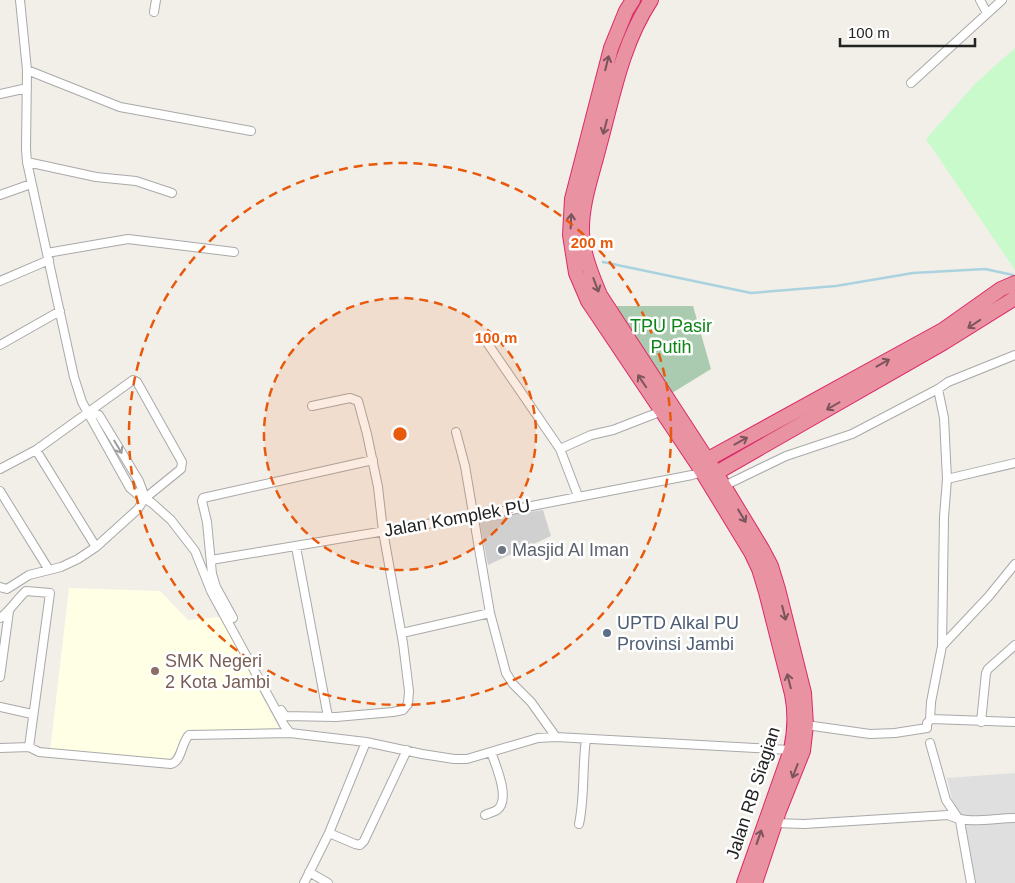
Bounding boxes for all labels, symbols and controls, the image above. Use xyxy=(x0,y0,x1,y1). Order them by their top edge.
scale bar xyxy=(840,15,975,47)
text: 100 m xyxy=(848,24,890,41)
one-way arrow xyxy=(603,55,613,71)
one-way arrow xyxy=(599,119,609,135)
one-way arrow xyxy=(566,213,575,229)
text: 200 m xyxy=(571,234,613,251)
one-way arrow xyxy=(591,277,601,292)
park label: TPU Pasir Putih xyxy=(630,316,712,357)
one-way arrow xyxy=(967,319,981,329)
text: 100 m xyxy=(475,329,517,346)
one-way arrow xyxy=(876,358,891,368)
one-way arrow xyxy=(637,375,647,389)
one-way arrow xyxy=(827,401,841,411)
centre of rings xyxy=(391,425,409,443)
one-way arrow xyxy=(733,436,748,446)
one-way arrow xyxy=(114,440,124,454)
street label: Jalan Komplek PU xyxy=(382,495,532,541)
one-way arrow xyxy=(738,508,748,522)
place label: Masjid Al Iman xyxy=(512,540,629,560)
marker: Masjid Al Iman xyxy=(496,544,508,556)
one-way arrow xyxy=(780,604,789,620)
place label: UPTD Alkal PU Provinsi Jambi xyxy=(617,613,739,654)
marker: UPTD Alkal PU Provinsi Jambi xyxy=(601,627,613,639)
place label: SMK Negeri 2 Kota Jambi xyxy=(165,651,270,692)
marker: SMK Negeri 2 Kota Jambi xyxy=(149,665,161,677)
one-way arrow xyxy=(784,673,793,689)
street label: Jalan RB Siagian xyxy=(722,724,784,862)
one-way arrow xyxy=(790,763,799,778)
one-way arrow xyxy=(755,830,764,845)

